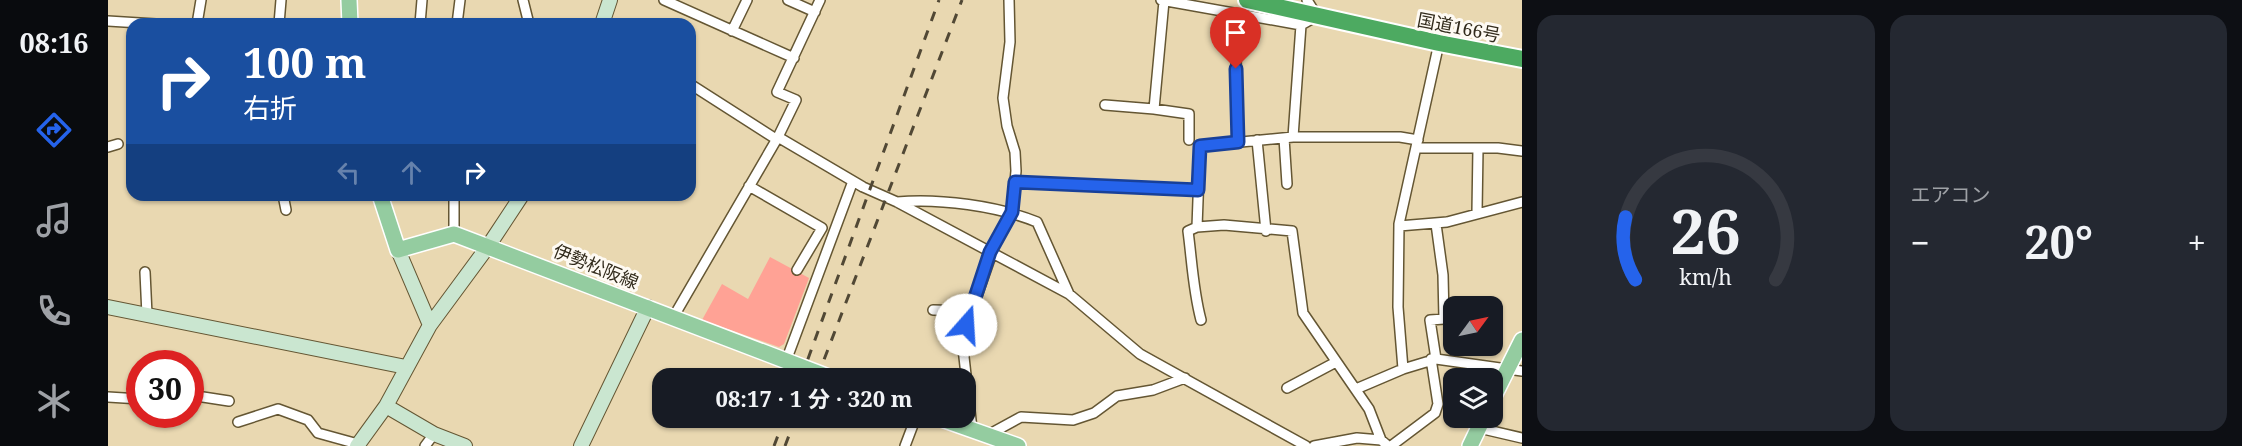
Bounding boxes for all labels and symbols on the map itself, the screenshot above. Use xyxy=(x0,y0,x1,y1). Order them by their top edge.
pin xyxy=(1210,7,1261,69)
street label: 国道166号 xyxy=(1415,7,1503,47)
street label: 伊勢松阪線 xyxy=(550,238,642,294)
position arrow xyxy=(934,293,998,357)
north arrow xyxy=(1443,296,1503,356)
speed limit sign: 30 xyxy=(126,350,204,428)

